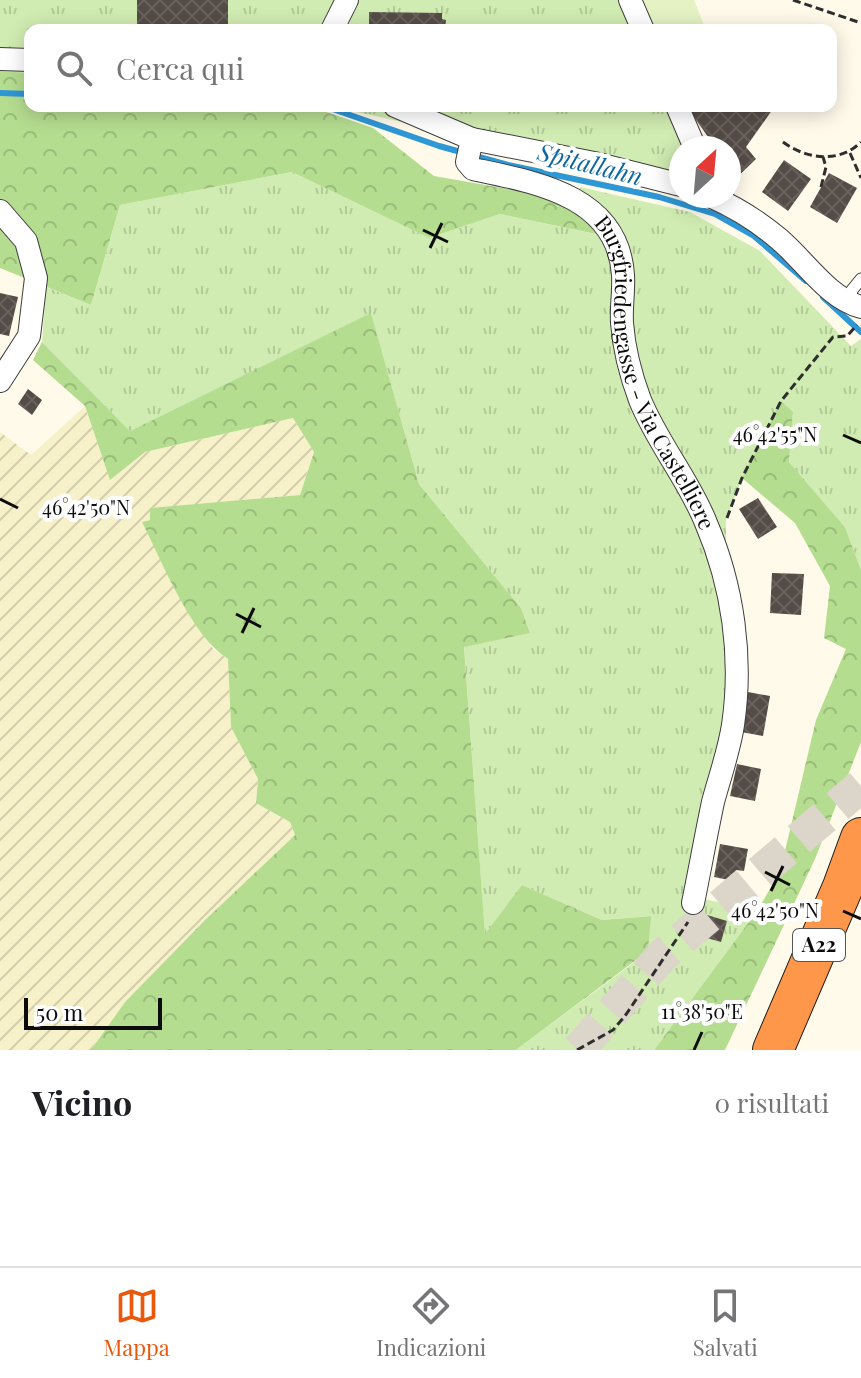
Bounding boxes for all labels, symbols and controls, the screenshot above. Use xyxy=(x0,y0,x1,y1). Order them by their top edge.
search box xyxy=(24,24,837,112)
icon: search xyxy=(52,46,96,90)
text: Cerca qui xyxy=(116,48,244,88)
water label: Spitallahn xyxy=(534,134,646,192)
north arrow xyxy=(669,136,741,208)
street label: Burgfriedengasse - Via Castelliere xyxy=(589,208,723,534)
text: 46°42'55"N xyxy=(733,420,817,447)
text: 46°42'50"N xyxy=(42,493,130,520)
text: 46°42'50"N xyxy=(731,896,819,923)
road number: A22 xyxy=(793,929,845,961)
scale bar xyxy=(24,994,162,1030)
text: 50 m xyxy=(36,997,83,1027)
text: 11°38'50"E xyxy=(661,997,743,1024)
text: Vicino xyxy=(32,1079,132,1125)
text: 0 risultati xyxy=(715,1085,829,1120)
tab: Mappa xyxy=(103,1284,170,1362)
tab: Indicazioni xyxy=(376,1284,486,1362)
tab: Salvati xyxy=(693,1284,758,1362)

